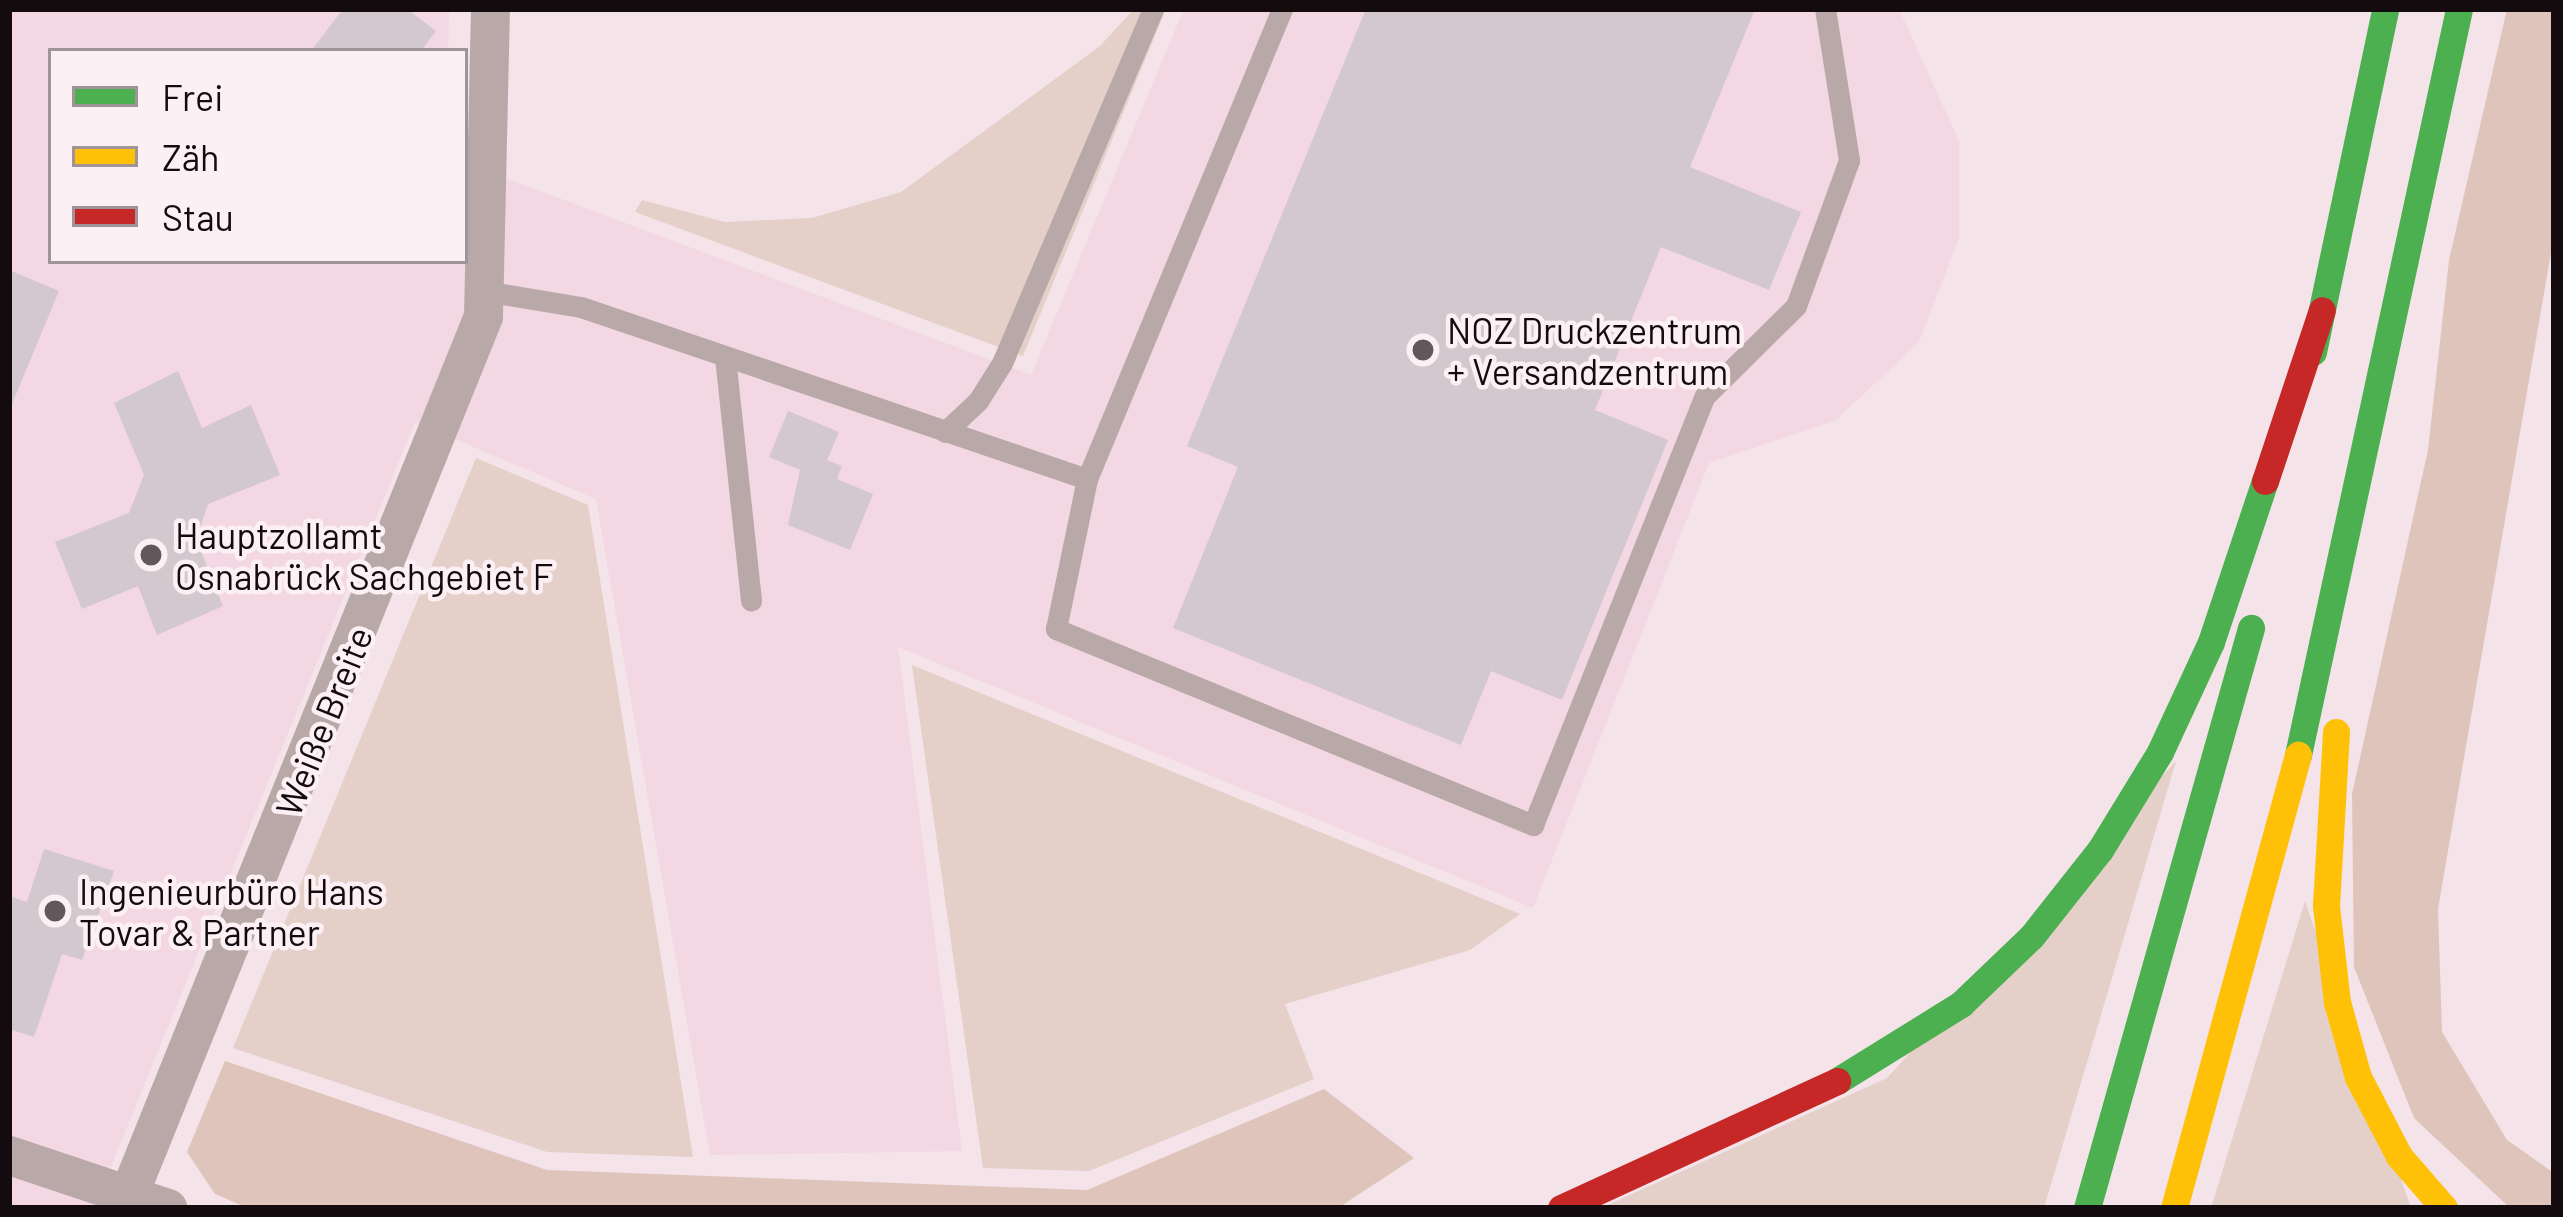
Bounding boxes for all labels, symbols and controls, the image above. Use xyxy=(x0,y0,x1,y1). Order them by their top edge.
legend xyxy=(48,48,468,264)
text: Frei xyxy=(162,75,223,118)
text: Zäh xyxy=(162,135,220,178)
text: Stau xyxy=(162,195,234,238)
place label: NOZ Druckzentrum + Versandzentrum xyxy=(1447,307,1742,392)
marker: NOZ Druckzentrum + Versandzentrum xyxy=(1410,337,1436,363)
place label: Hauptzollamt Osnabrück Sachgebiet F xyxy=(175,512,553,597)
marker: Hauptzollamt Osnabrück Sachgebiet F xyxy=(138,542,164,568)
street label: Weiße Breite xyxy=(265,620,381,822)
place label: Ingenieurbüro Hans Tovar & Partner xyxy=(79,868,384,953)
marker: Ingenieurbüro Hans Tovar & Partner xyxy=(42,898,68,924)

